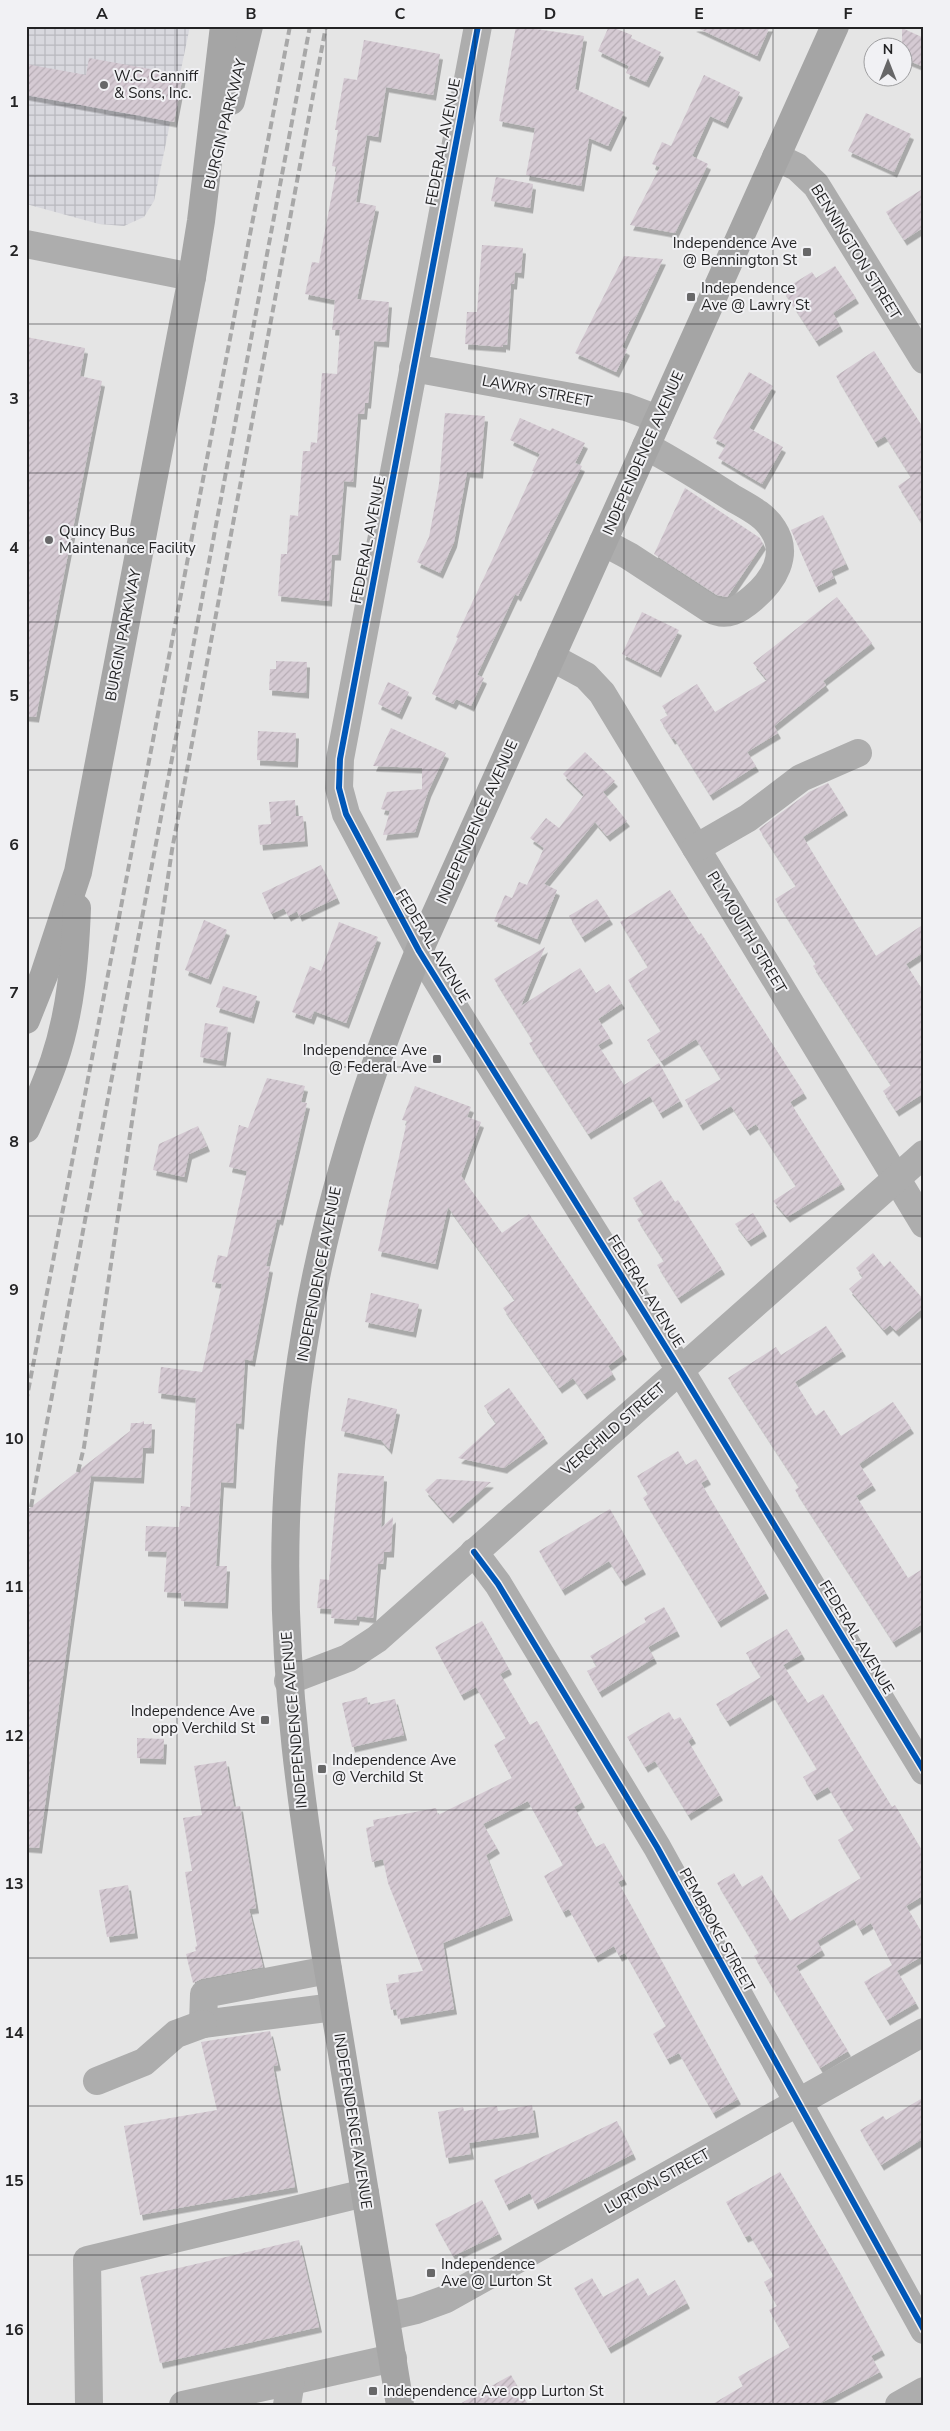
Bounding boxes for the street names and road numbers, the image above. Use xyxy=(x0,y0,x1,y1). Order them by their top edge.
street label: BURGIN PARKWAY xyxy=(199,56,251,191)
street label: FEDERAL AVENUE xyxy=(421,76,465,208)
street label: BENNINGTON STREET xyxy=(806,181,906,323)
street label: INDEPENDENCE AVENUE xyxy=(598,368,688,538)
street label: LAWRY STREET xyxy=(480,371,594,411)
street label: FEDERAL AVENUE xyxy=(346,474,390,606)
street label: BURGIN PARKWAY xyxy=(100,566,146,703)
street label: INDEPENDENCE AVENUE xyxy=(432,737,522,907)
street label: PLYMOUTH STREET xyxy=(703,867,791,997)
street label: FEDERAL AVENUE xyxy=(391,885,475,1007)
street label: INDEPENDENCE AVENUE xyxy=(292,1185,346,1363)
street label: FEDERAL AVENUE xyxy=(603,1231,689,1351)
street label: VERCHILD STREET xyxy=(556,1378,669,1480)
street label: FEDERAL AVENUE xyxy=(815,1576,899,1698)
street label: INDEPENDENCE AVENUE xyxy=(276,1631,312,1809)
street label: PEMBROKE STREET xyxy=(675,1864,759,1996)
street label: INDEPENDENCE AVENUE xyxy=(329,2032,377,2210)
street label: LURTON STREET xyxy=(601,2144,713,2218)

